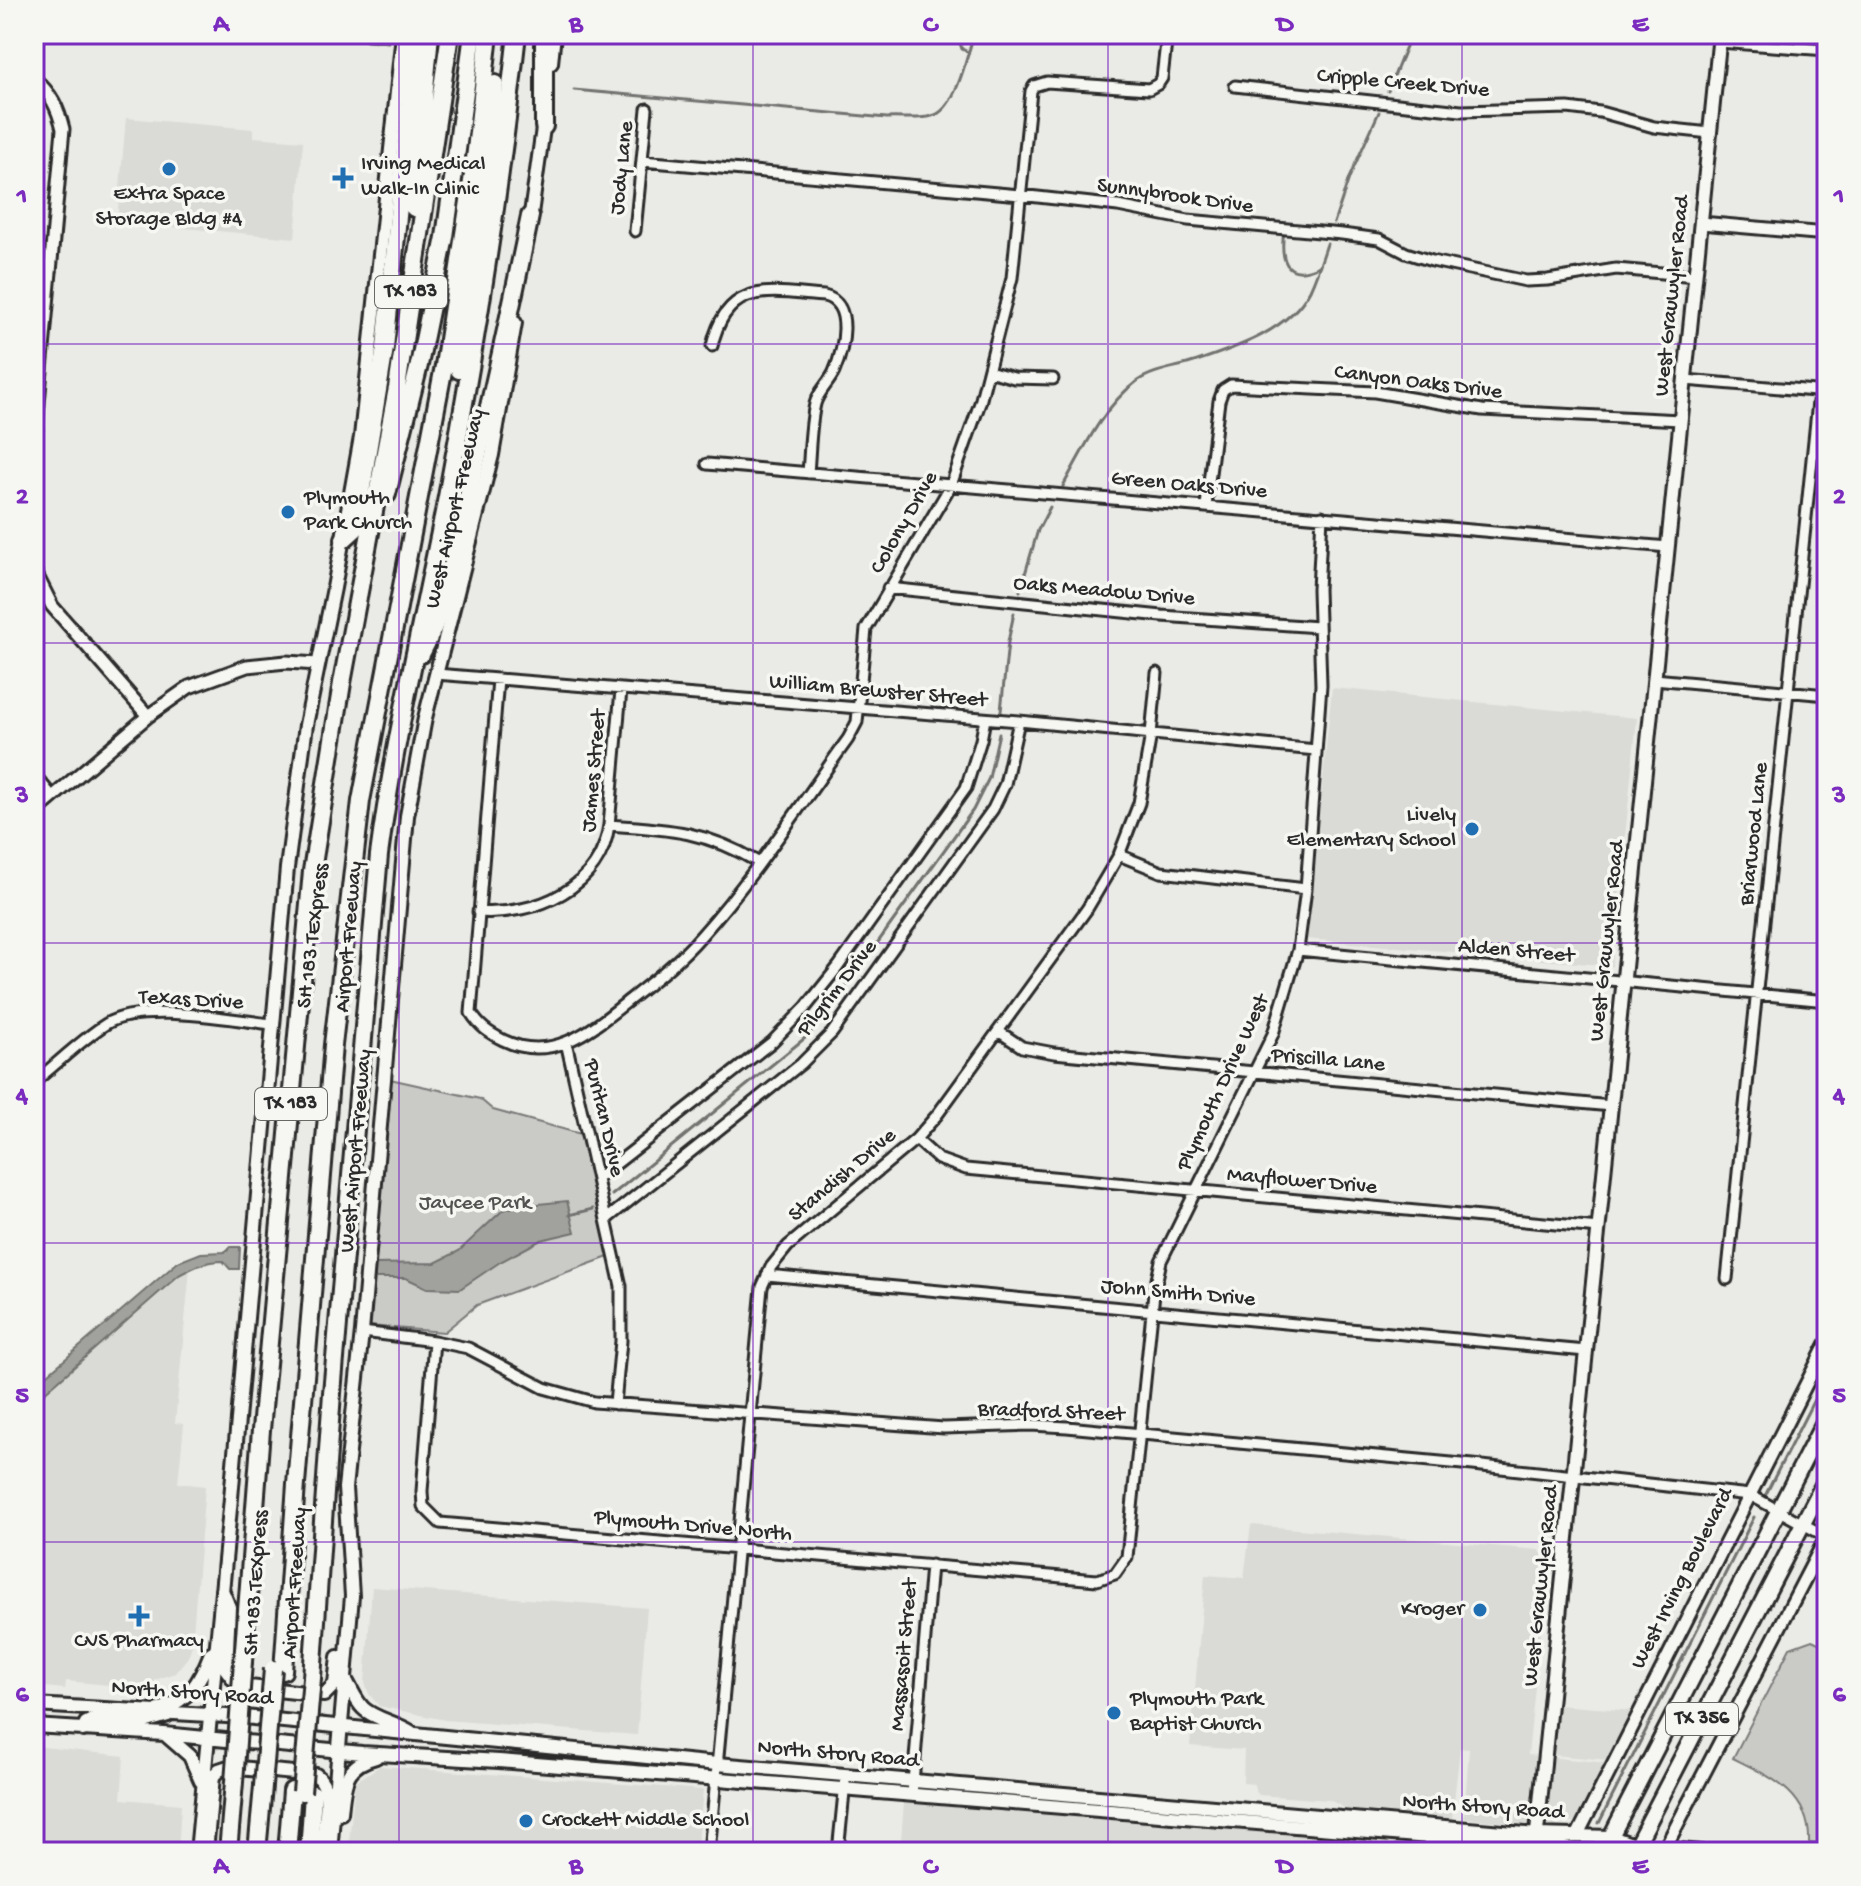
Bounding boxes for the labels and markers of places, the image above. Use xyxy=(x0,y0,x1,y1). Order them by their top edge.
place label: Irving Medical Walk-In Clinic xyxy=(361,152,486,203)
marker: Extra Space Storage Bldg #4 xyxy=(160,160,178,178)
marker: Irving Medical Walk-In Clinic xyxy=(332,167,354,189)
place label: Extra Space Storage Bldg #4 xyxy=(96,182,243,233)
place label: Plymouth Park Church xyxy=(303,486,412,537)
marker: Plymouth Park Church xyxy=(279,503,297,521)
place label: Lively Elementary School xyxy=(1286,803,1456,854)
marker: Lively Elementary School xyxy=(1463,820,1481,838)
place label: Kroger xyxy=(1401,1597,1466,1623)
marker: Kroger xyxy=(1471,1601,1489,1619)
marker: CVS Pharmacy xyxy=(130,1607,148,1625)
place label: CVS Pharmacy xyxy=(74,1629,204,1655)
place label: Plymouth Park Baptist Church xyxy=(1129,1687,1265,1738)
marker: Plymouth Park Baptist Church xyxy=(1105,1704,1123,1722)
place label: Crockett Middle School xyxy=(542,1808,750,1834)
marker: Crockett Middle School xyxy=(517,1812,535,1830)

